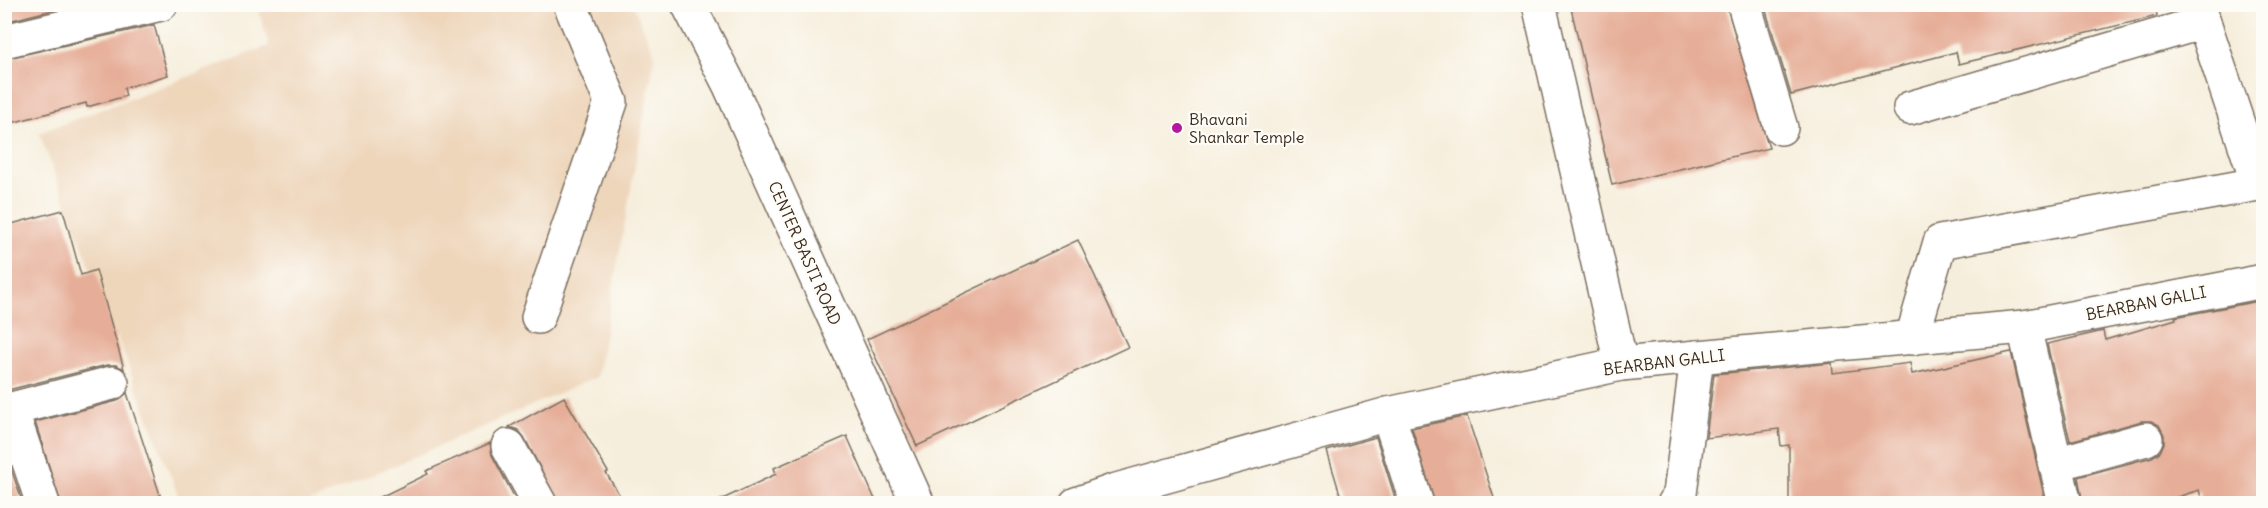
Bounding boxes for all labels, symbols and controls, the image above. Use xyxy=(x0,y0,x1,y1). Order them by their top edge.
place label: Bhavani Shankar Temple xyxy=(1189,109,1304,147)
marker: Bhavani Shankar Temple xyxy=(1170,121,1184,135)
street label: CENTER BASTI ROAD xyxy=(764,178,846,328)
street label: BEARBAN GALLI xyxy=(2084,282,2208,324)
street label: BEARBAN GALLI xyxy=(1602,345,1726,379)

